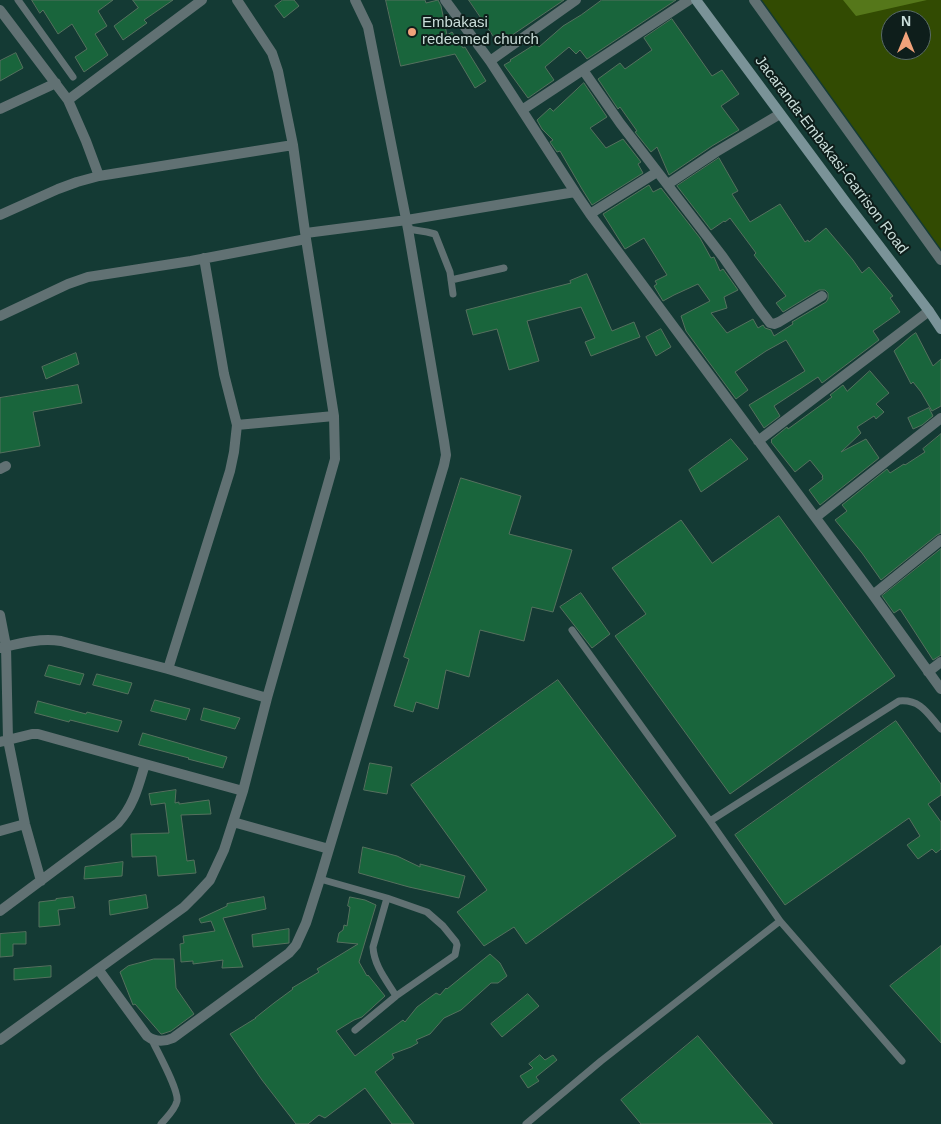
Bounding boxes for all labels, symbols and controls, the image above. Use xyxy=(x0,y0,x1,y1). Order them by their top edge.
north arrow xyxy=(881,10,931,60)
text: N xyxy=(901,13,911,29)
place label: Embakasi redeemed church xyxy=(422,14,539,49)
marker: Embakasi redeemed church xyxy=(406,26,418,38)
street label: Jacaranda-Embakasi-Garrison Road xyxy=(751,52,911,258)

